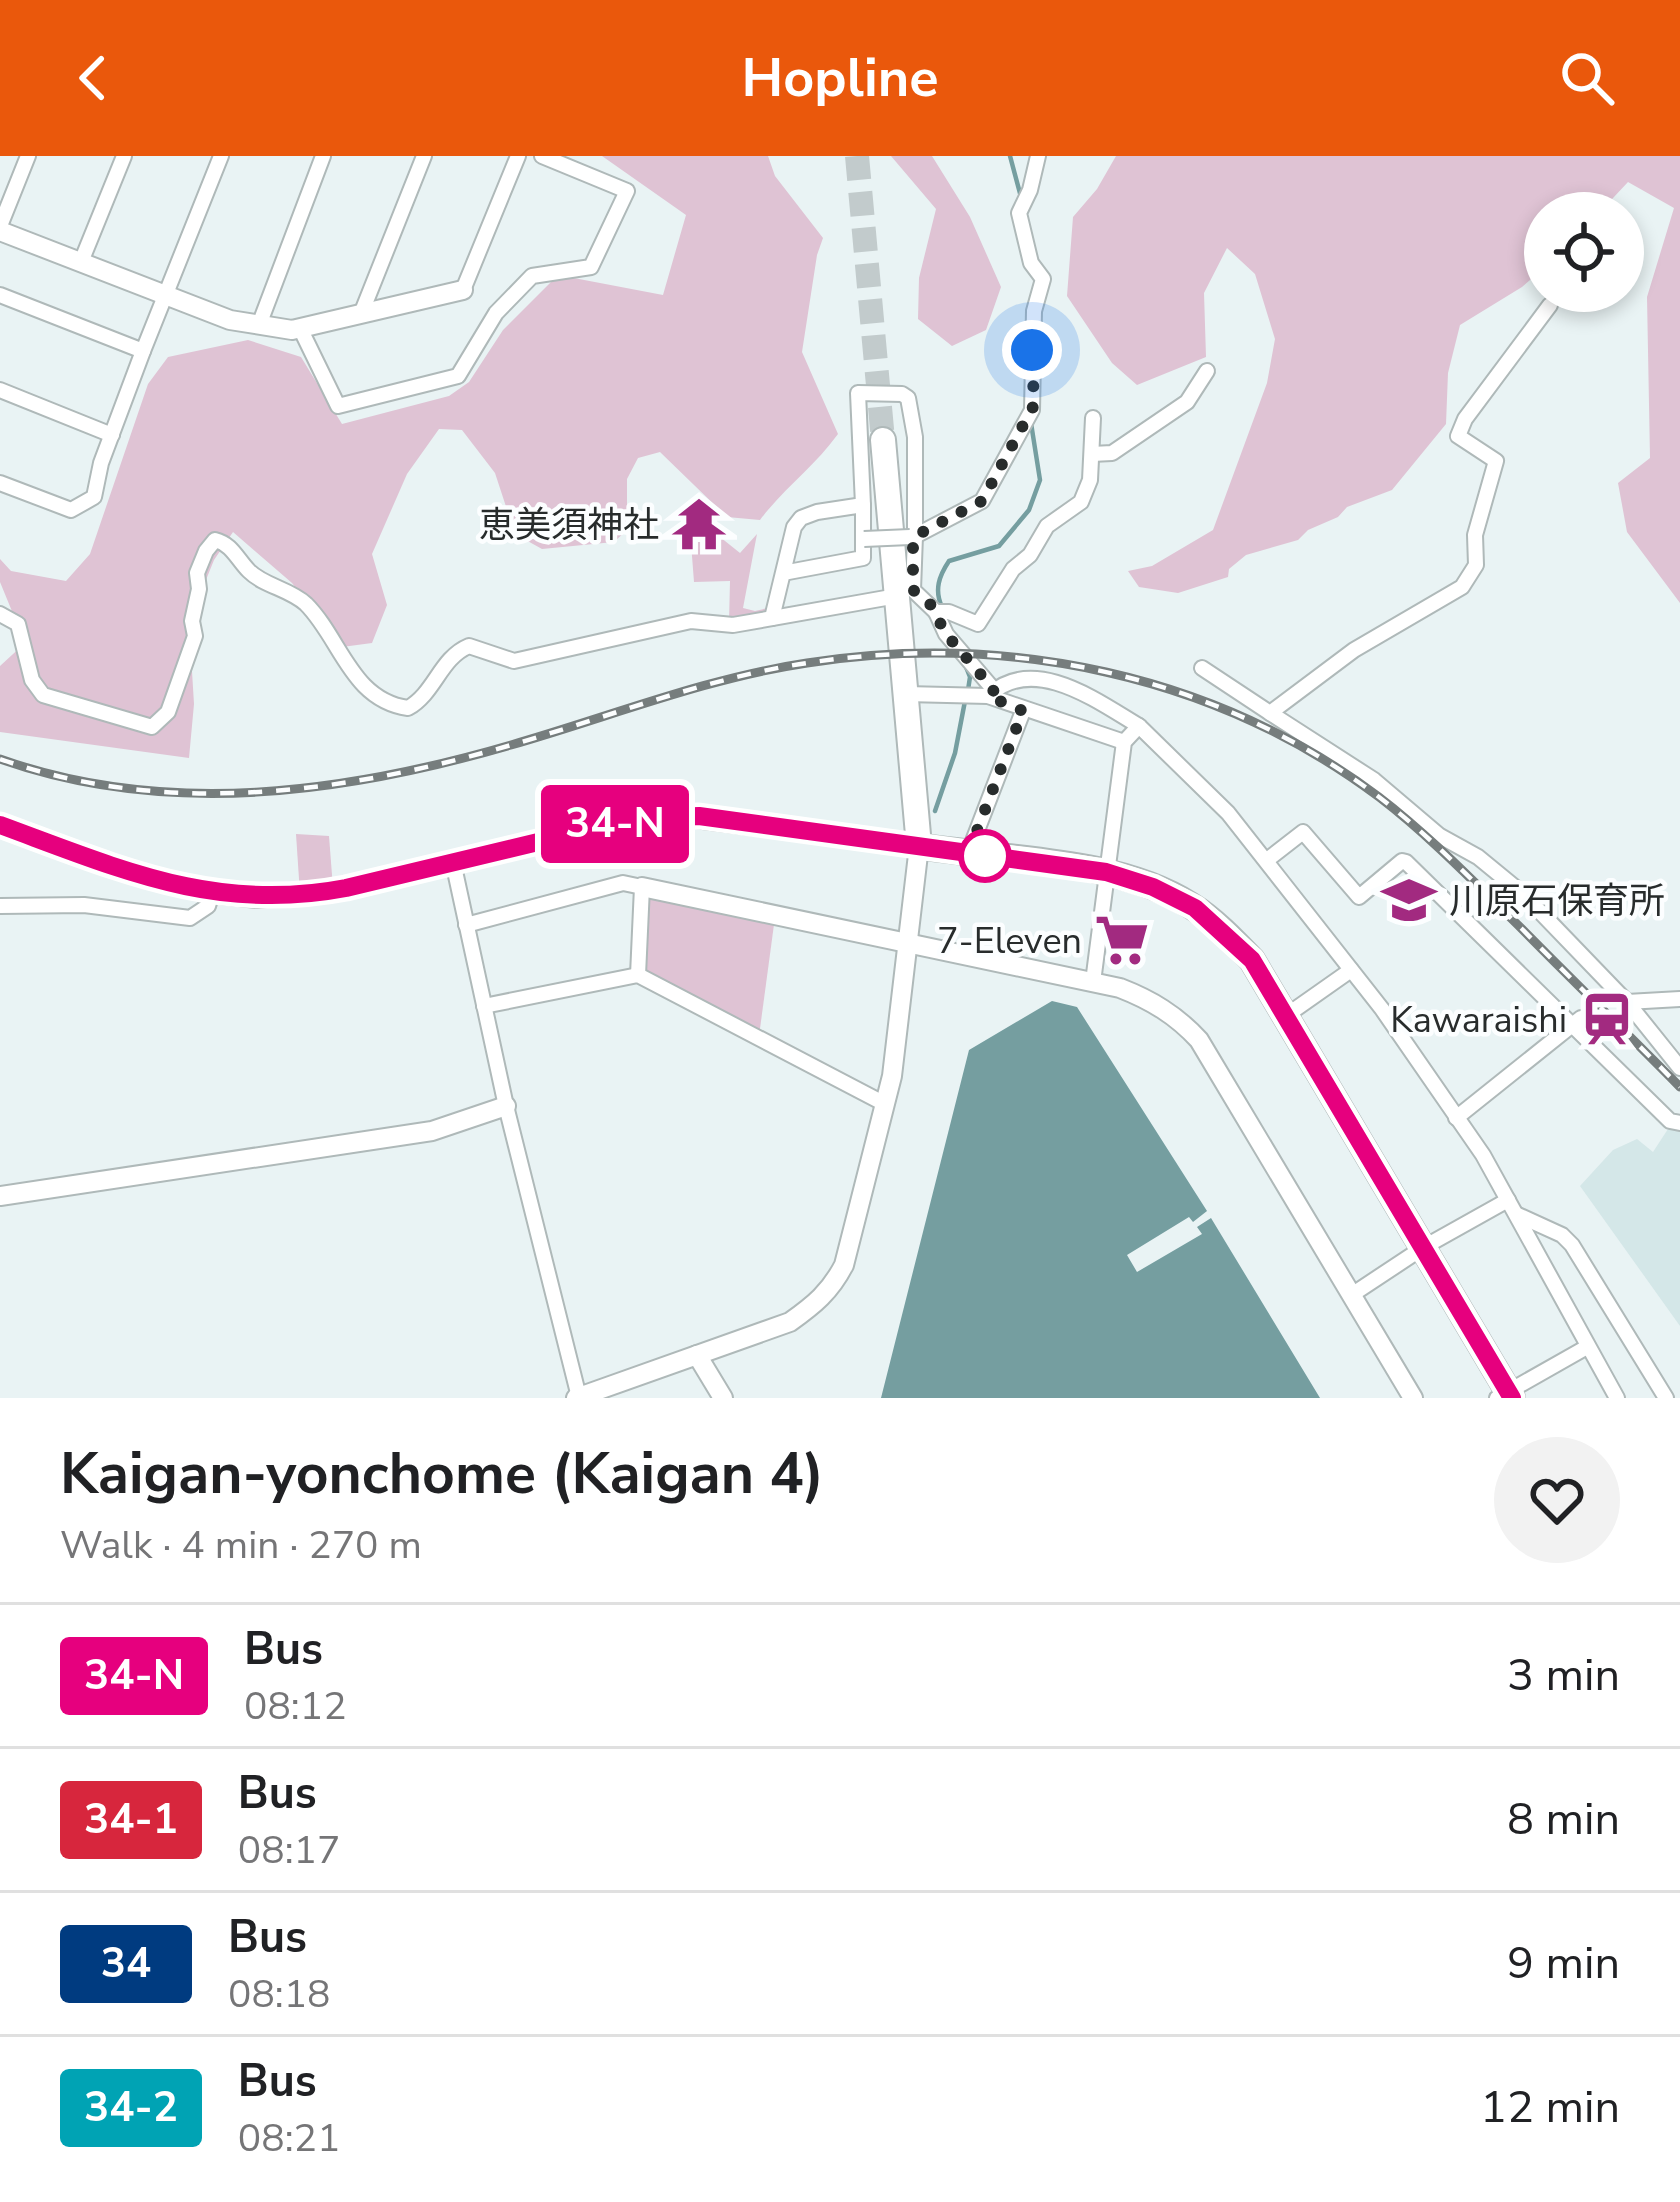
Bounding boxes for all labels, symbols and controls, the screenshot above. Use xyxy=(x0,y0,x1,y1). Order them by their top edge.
text: Hopline xyxy=(741,41,939,115)
icon: back xyxy=(60,45,126,111)
icon: search xyxy=(1554,45,1620,111)
map controls xyxy=(1524,192,1644,312)
button: locate xyxy=(1524,192,1644,312)
your location xyxy=(1002,320,1062,380)
temple icon: 恵美須神社 xyxy=(670,495,728,553)
place label: 恵美須神社 xyxy=(479,501,659,550)
line badge: 34-N xyxy=(531,785,699,863)
text: 34-N xyxy=(565,795,665,852)
unlabelled marker xyxy=(960,831,1010,881)
school or university icon: 川原石保育所 xyxy=(1380,871,1438,929)
place label: 川原石保育所 xyxy=(1449,877,1665,926)
supermarket icon: 7-Eleven xyxy=(1093,911,1151,969)
place label: 7-Eleven xyxy=(937,917,1082,966)
station icon: Kawaraishi xyxy=(1578,990,1636,1048)
place label: Kawaraishi xyxy=(1390,996,1567,1045)
text: Kaigan-yonchome (Kaigan 4) xyxy=(60,1435,824,1513)
button: heart xyxy=(1494,1437,1620,1563)
text: Walk · 4 min · 270 m xyxy=(60,1519,422,1572)
text: Bus xyxy=(244,1619,323,1680)
text: 3 min xyxy=(1507,1645,1620,1706)
text: 34-N xyxy=(84,1647,184,1704)
text: 08:12 xyxy=(244,1680,347,1733)
text: Bus xyxy=(238,1763,317,1824)
text: 8 min xyxy=(1507,1789,1620,1850)
text: 34-1 xyxy=(84,1791,178,1848)
text: 08:17 xyxy=(238,1824,340,1877)
text: Bus xyxy=(228,1907,307,1968)
text: 9 min xyxy=(1507,1933,1620,1994)
text: 34 xyxy=(101,1935,151,1992)
text: 08:18 xyxy=(228,1968,331,2021)
text: Bus xyxy=(238,2051,317,2112)
text: 12 min xyxy=(1480,2077,1620,2138)
text: 34-2 xyxy=(84,2079,178,2136)
text: 08:21 xyxy=(238,2112,340,2165)

